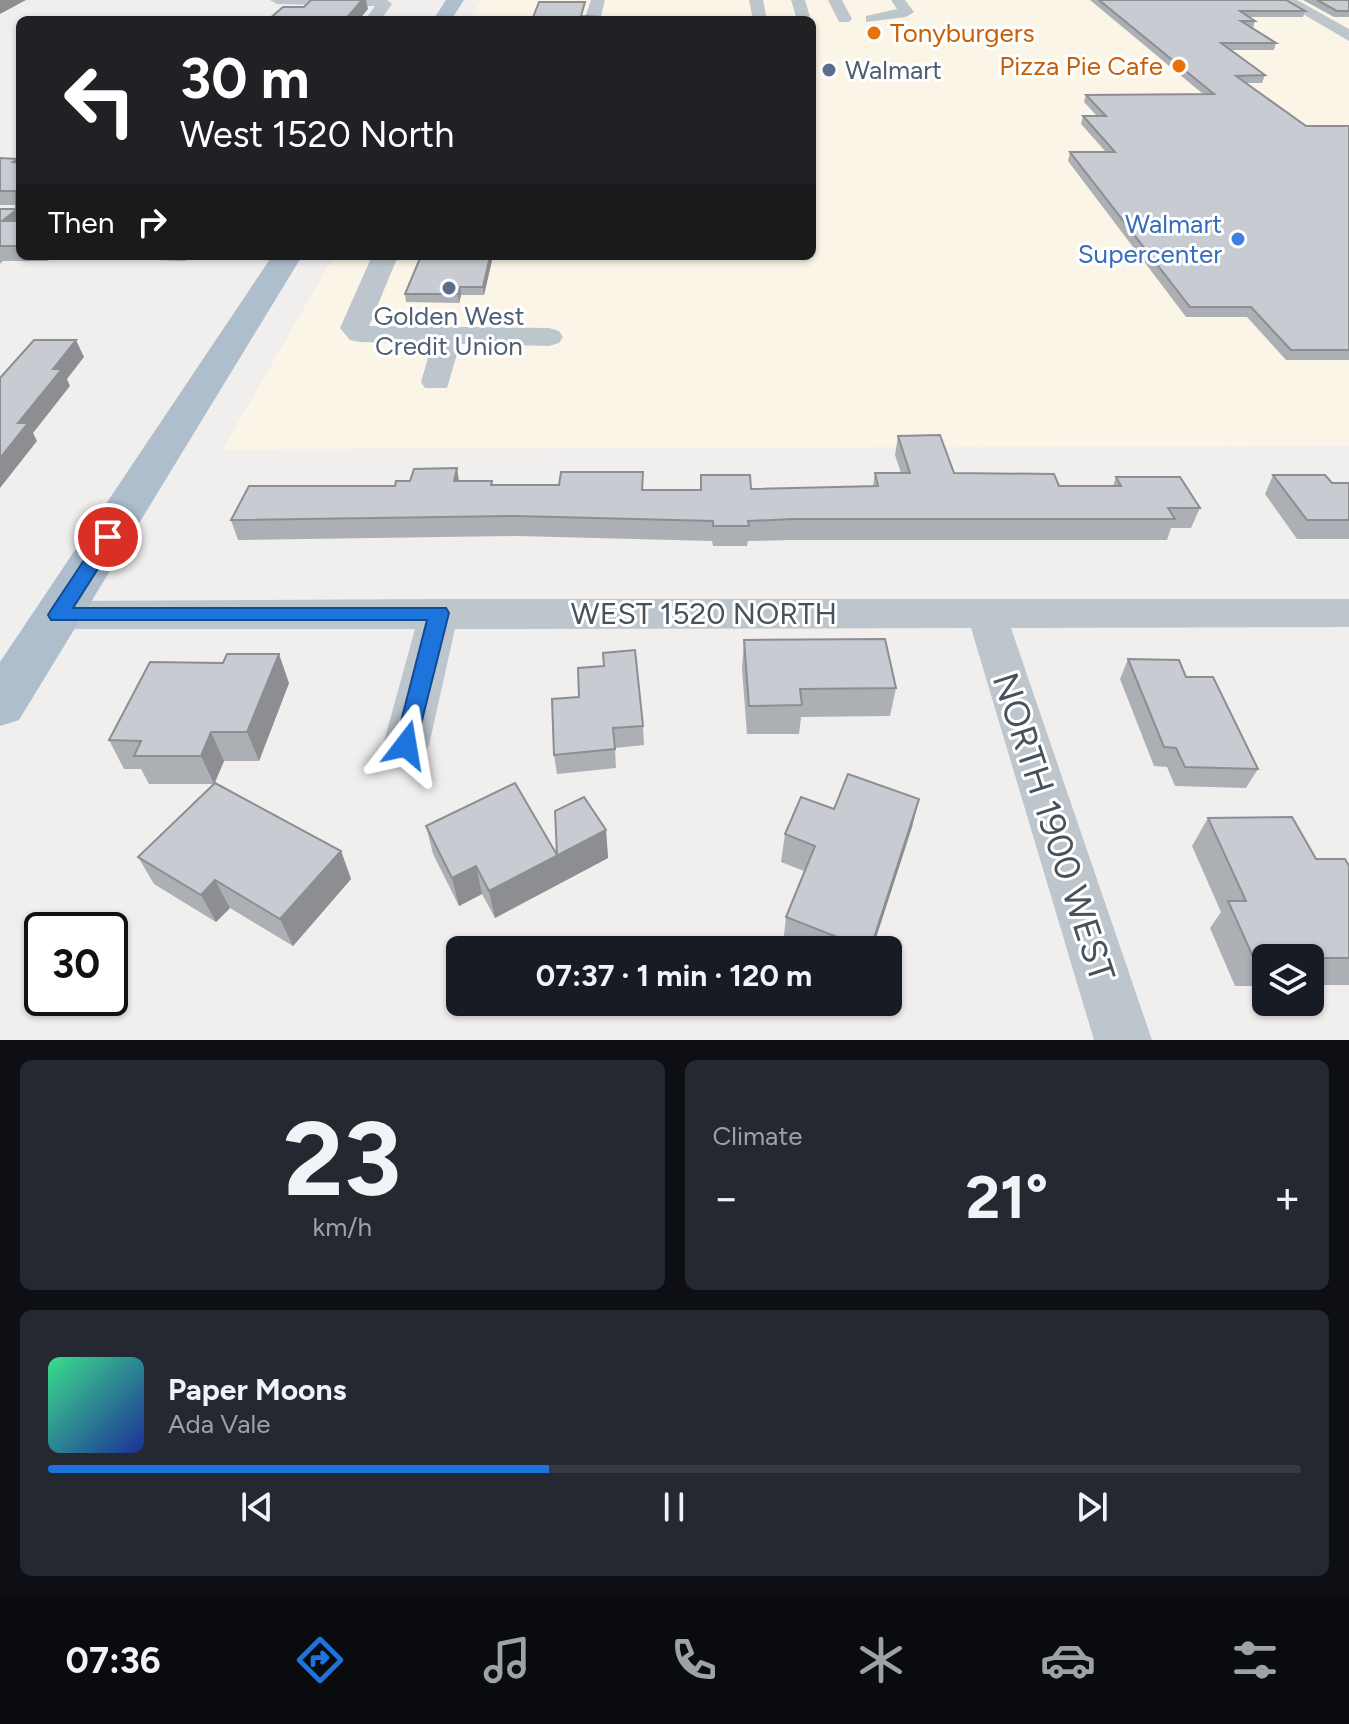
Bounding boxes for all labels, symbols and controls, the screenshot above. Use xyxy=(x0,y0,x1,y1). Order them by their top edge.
place label: Tonyburgers xyxy=(890,17,1035,49)
marker: Tonyburgers xyxy=(865,24,883,42)
text: 30 m xyxy=(180,45,310,112)
icon: left xyxy=(48,48,152,152)
place label: Pizza Pie Cafe xyxy=(999,50,1163,82)
place label: Walmart xyxy=(845,54,942,86)
marker: Pizza Pie Cafe xyxy=(1170,57,1188,75)
marker: Walmart xyxy=(820,61,838,79)
text: West 1520 North xyxy=(180,113,454,156)
icon: right xyxy=(130,200,174,244)
text: Then xyxy=(48,204,114,241)
place label: Walmart Supercenter xyxy=(1078,208,1222,270)
marker: Walmart Supercenter xyxy=(1229,230,1247,248)
marker: Golden West Credit Union xyxy=(440,279,458,297)
place label: Golden West Credit Union xyxy=(374,300,525,362)
pin xyxy=(74,503,142,571)
icon: arrive xyxy=(86,515,130,559)
street label: WEST 1520 NORTH xyxy=(571,595,837,632)
street label: NORTH 1900 WEST xyxy=(984,667,1124,987)
position arrow xyxy=(364,703,448,787)
speed limit sign: 30 xyxy=(24,912,128,1016)
map controls xyxy=(1252,944,1324,1016)
button: layers xyxy=(1252,944,1324,1016)
text: 07:37 · 1 min · 120 m xyxy=(536,957,812,994)
text: 23 xyxy=(283,1096,401,1221)
text: Climate xyxy=(713,1120,802,1152)
text: 21° xyxy=(965,1161,1048,1233)
text: − xyxy=(713,1171,740,1224)
text: + xyxy=(1274,1171,1301,1224)
text: km/h xyxy=(313,1211,372,1243)
text: Paper Moons xyxy=(168,1371,347,1408)
text: Ada Vale xyxy=(168,1408,271,1440)
icon: previous xyxy=(235,1485,279,1529)
icon: pause xyxy=(652,1485,696,1529)
icon: next xyxy=(1070,1485,1114,1529)
icon: directions xyxy=(292,1632,348,1688)
icon: music xyxy=(479,1632,535,1688)
icon: phone xyxy=(666,1632,722,1688)
icon: climate xyxy=(853,1632,909,1688)
icon: car xyxy=(1040,1632,1096,1688)
icon: filters xyxy=(1227,1632,1283,1688)
text: 07:36 xyxy=(66,1639,161,1682)

